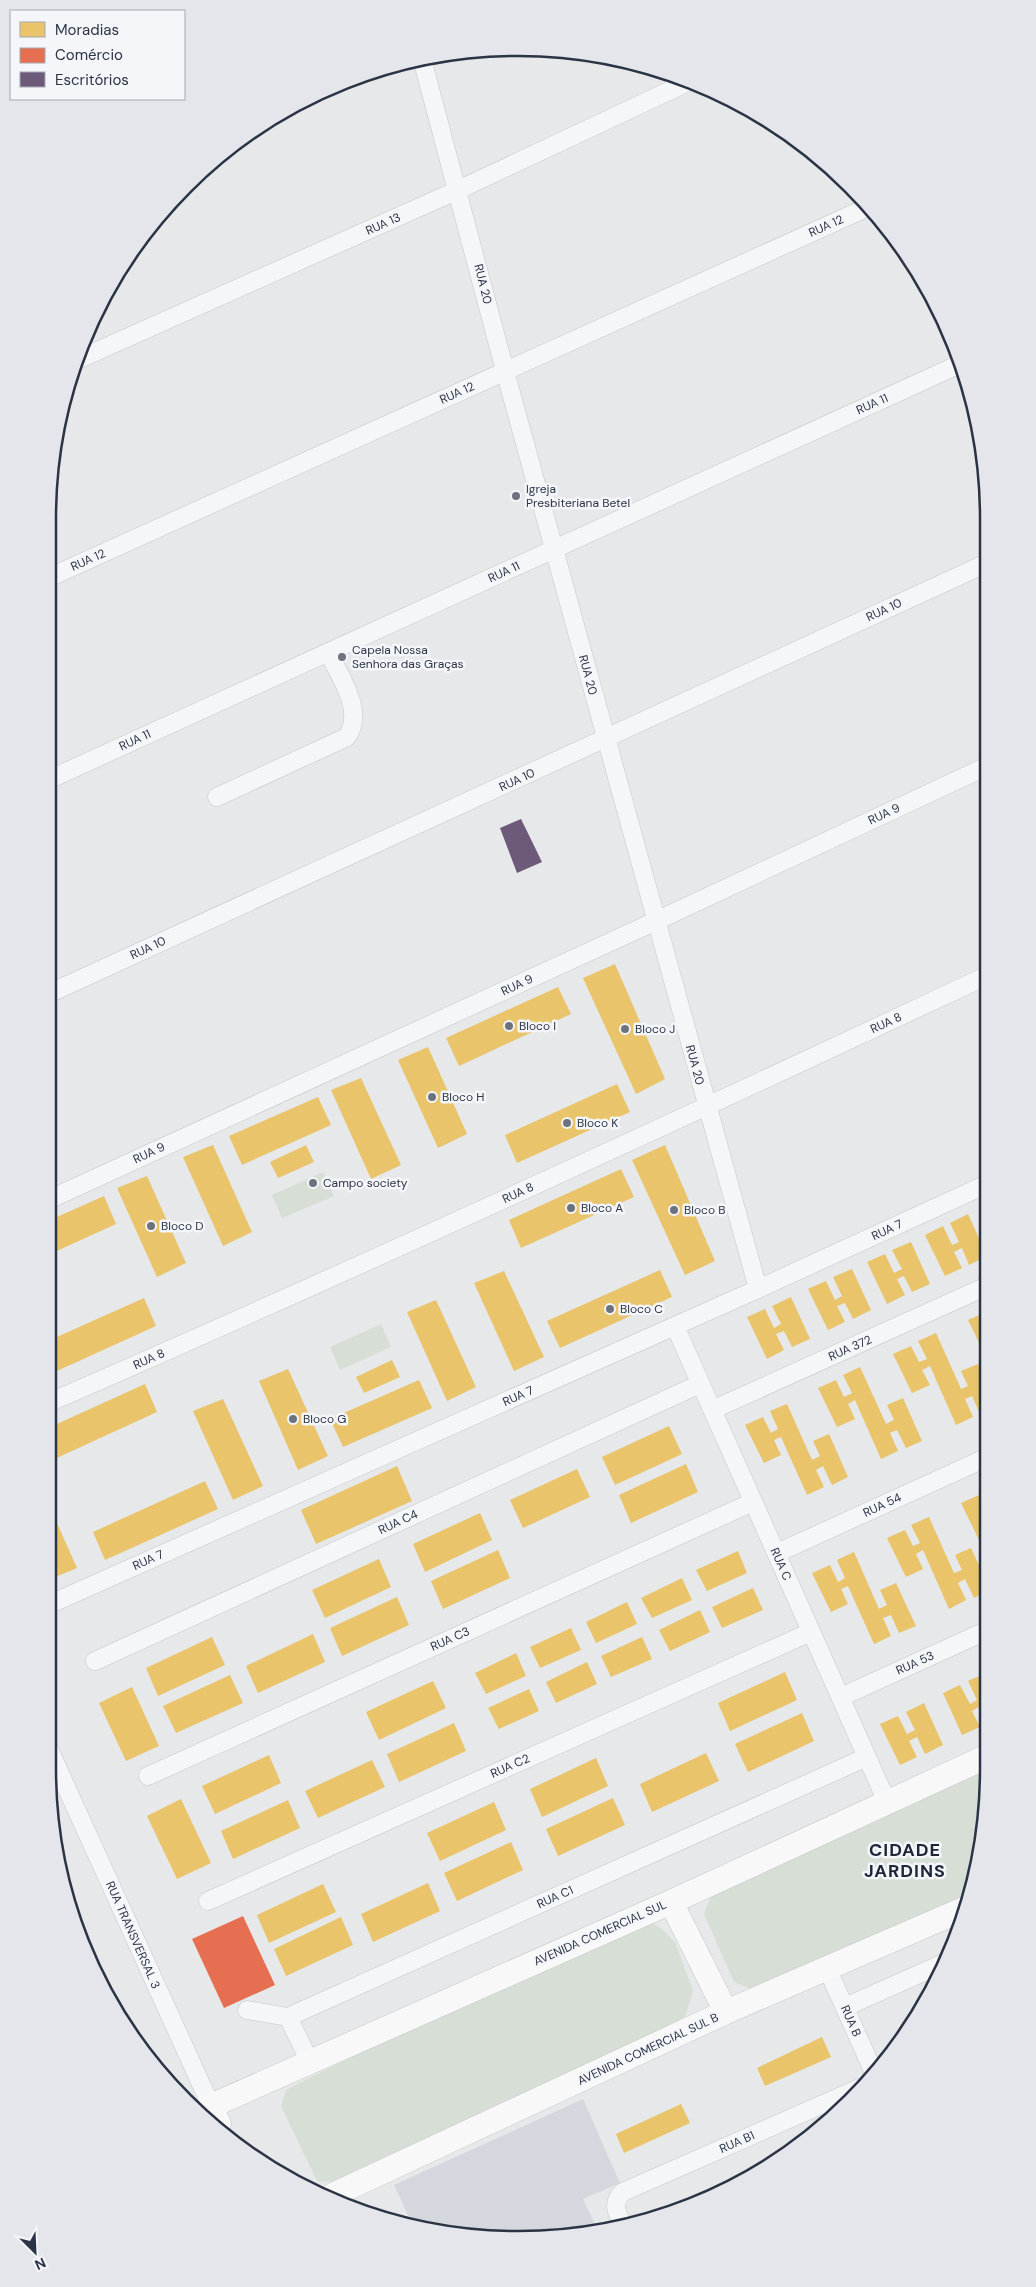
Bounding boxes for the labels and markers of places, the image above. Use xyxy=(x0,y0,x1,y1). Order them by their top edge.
place label: Igreja Presbiteriana Betel xyxy=(526,481,630,511)
marker: Igreja Presbiteriana Betel xyxy=(510,490,522,502)
place label: Capela Nossa Senhora das Graças xyxy=(352,642,464,672)
marker: Capela Nossa Senhora das Graças xyxy=(336,651,348,663)
place label: Bloco I xyxy=(519,1018,556,1034)
marker: Bloco I xyxy=(503,1020,515,1032)
place label: Bloco J xyxy=(635,1021,675,1037)
marker: Bloco J xyxy=(619,1023,631,1035)
place label: Bloco H xyxy=(442,1089,484,1105)
marker: Bloco H xyxy=(426,1091,438,1103)
place label: Bloco K xyxy=(577,1115,618,1131)
marker: Bloco K xyxy=(561,1117,573,1129)
place label: Campo society xyxy=(323,1175,408,1191)
marker: Campo society xyxy=(307,1177,319,1189)
place label: Bloco A xyxy=(581,1200,623,1216)
marker: Bloco A xyxy=(565,1202,577,1214)
place label: Bloco B xyxy=(684,1202,725,1218)
marker: Bloco B xyxy=(668,1204,680,1216)
place label: Bloco D xyxy=(161,1218,203,1234)
marker: Bloco D xyxy=(145,1220,157,1232)
place label: Bloco C xyxy=(620,1301,663,1317)
marker: Bloco C xyxy=(604,1303,616,1315)
place label: Bloco G xyxy=(303,1411,346,1427)
marker: Bloco G xyxy=(287,1413,299,1425)

